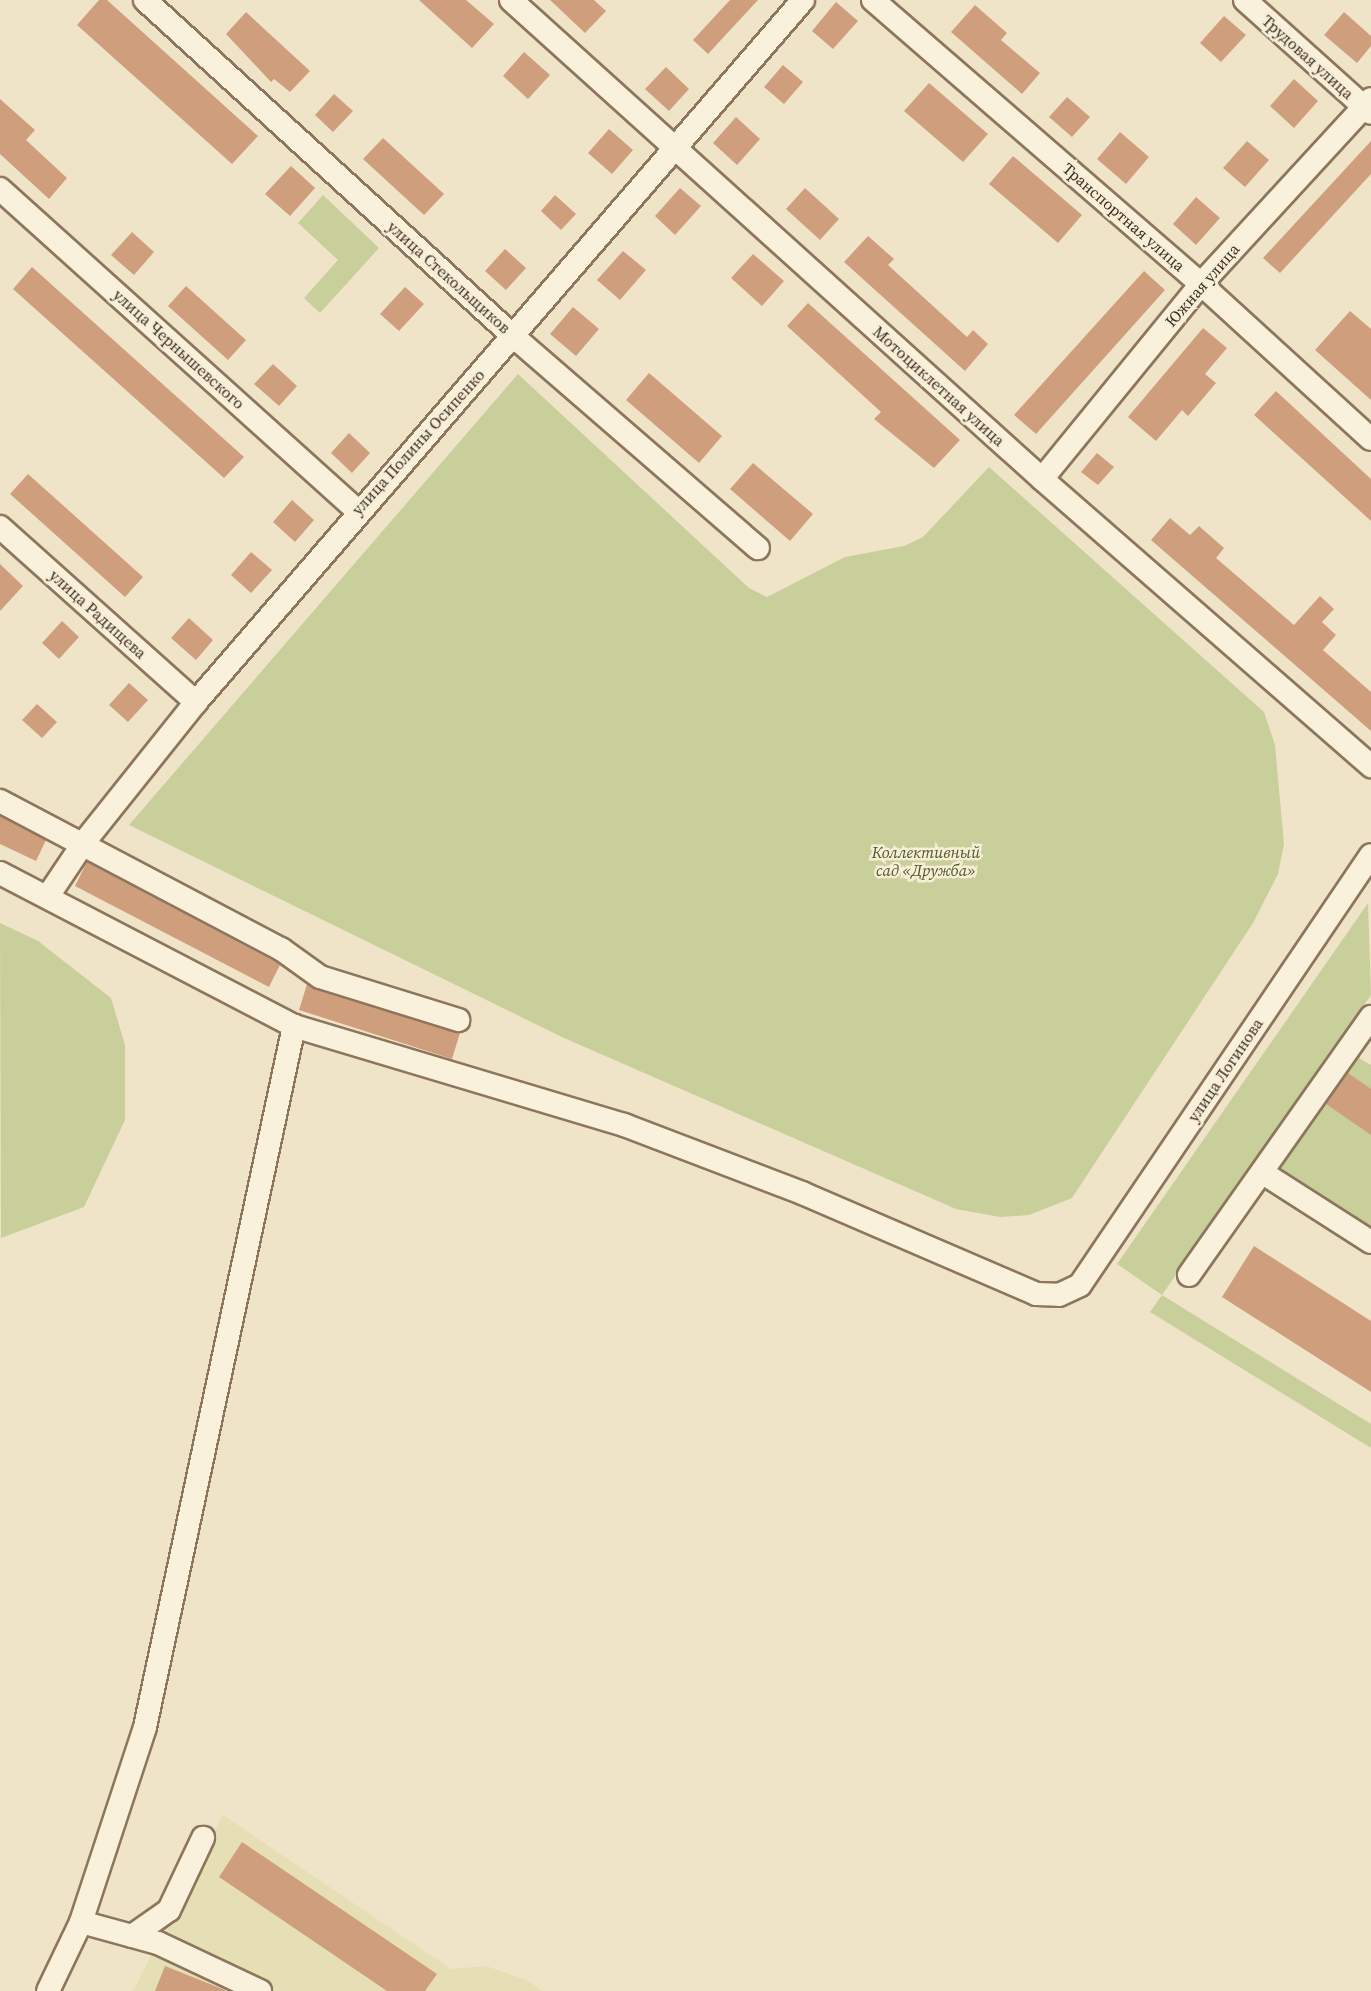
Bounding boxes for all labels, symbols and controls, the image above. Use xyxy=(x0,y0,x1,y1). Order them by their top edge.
street label: Трудовая улица xyxy=(1258,11,1358,103)
street label: Транспортная улица xyxy=(1059,159,1189,275)
street label: улица Стекольщиков xyxy=(384,217,514,337)
street label: Южная улица xyxy=(1161,240,1243,330)
street label: улица Чернышевского xyxy=(109,285,249,413)
street label: Мотоциклетная улица xyxy=(869,322,1009,450)
street label: улица Полины Осипенко xyxy=(347,365,489,519)
street label: улица Радищева xyxy=(45,565,151,663)
park label: Коллективный сад «Дружба» xyxy=(872,842,980,880)
street label: улица Логинова xyxy=(1183,1014,1267,1126)

